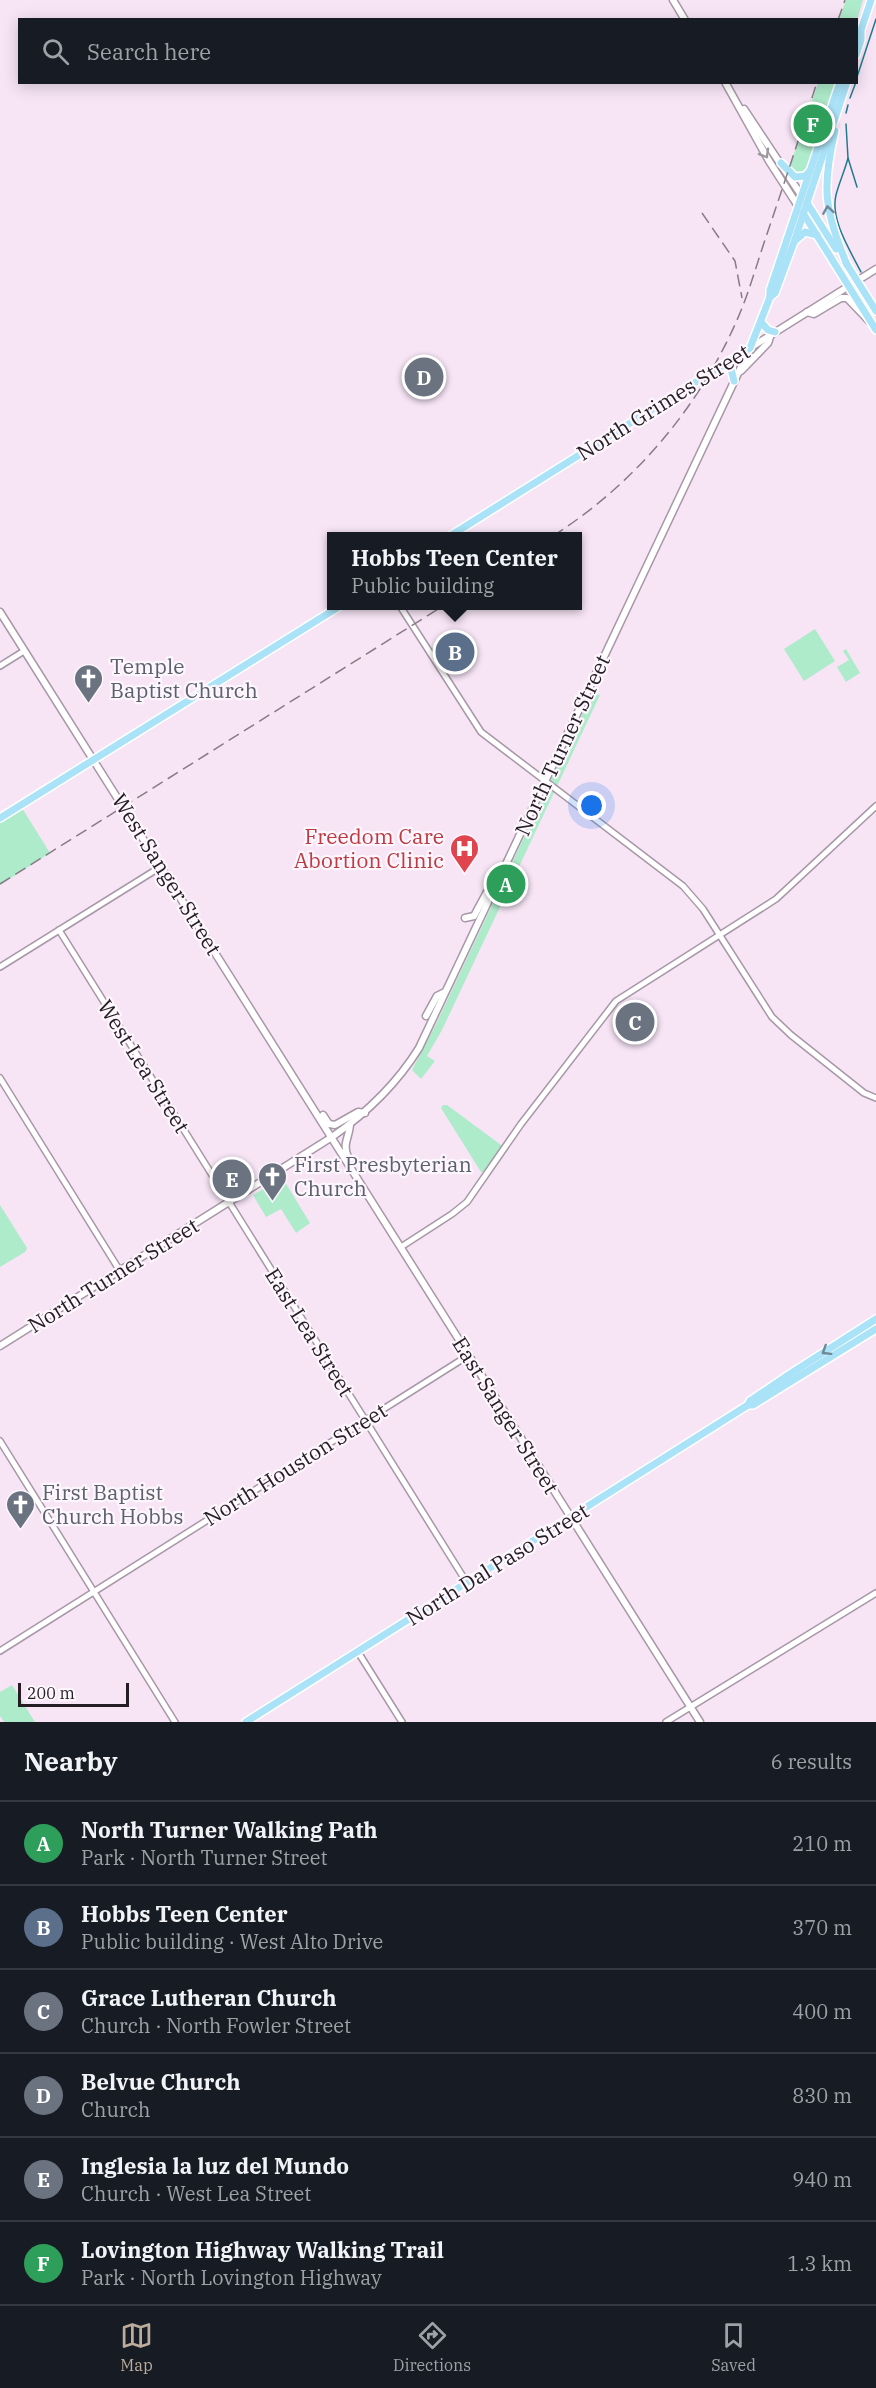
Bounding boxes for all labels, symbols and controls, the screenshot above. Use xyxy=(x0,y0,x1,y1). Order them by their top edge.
search box xyxy=(18,18,858,84)
icon: search xyxy=(39,35,72,68)
text: Search here xyxy=(87,37,211,66)
pin: F xyxy=(794,102,832,146)
one-way arrow xyxy=(757,148,769,158)
one-way arrow xyxy=(823,205,835,214)
street label: North Grimes Street xyxy=(571,337,755,467)
pin: D xyxy=(404,354,444,400)
popup xyxy=(327,532,582,610)
text: Hobbs Teen Center xyxy=(351,543,558,572)
text: Public building xyxy=(351,572,494,599)
pin: B xyxy=(436,630,474,674)
street label: North Turner Street xyxy=(508,650,616,840)
place label: Temple Baptist Church xyxy=(110,652,258,704)
church icon: Temple Baptist Church xyxy=(73,662,105,704)
street label: West Sanger Street xyxy=(106,788,228,960)
your location xyxy=(577,791,606,820)
place label: Freedom Care Abortion Clinic xyxy=(294,822,444,874)
hospital icon: Freedom Care Abortion Clinic xyxy=(449,832,481,874)
pin: A xyxy=(486,862,526,906)
street label: West Lea Street xyxy=(92,994,196,1138)
pin: C xyxy=(616,1000,654,1044)
place label: First Presbyterian Church xyxy=(294,1150,472,1202)
pin: E xyxy=(212,1156,252,1202)
church icon: First Presbyterian Church xyxy=(257,1160,289,1202)
street label: North Turner Street xyxy=(22,1211,204,1339)
street label: East Lea Street xyxy=(259,1262,361,1402)
street label: East Sanger Street xyxy=(446,1331,566,1499)
one-way arrow xyxy=(822,1343,833,1354)
street label: North Houston Street xyxy=(198,1396,392,1532)
place label: First Baptist Church Hobbs xyxy=(42,1478,184,1530)
church icon: First Baptist Church Hobbs xyxy=(5,1488,37,1530)
street label: North Dal Paso Street xyxy=(400,1496,594,1632)
scale bar xyxy=(18,1680,129,1708)
text: 200 m xyxy=(27,1683,75,1703)
text: Nearby xyxy=(24,1744,118,1778)
text: 6 results xyxy=(771,1748,852,1775)
text: North Turner Walking Path xyxy=(81,1815,378,1844)
text: A xyxy=(37,1830,50,1857)
text: 210 m xyxy=(792,1830,852,1857)
text: Park · North Turner Street xyxy=(81,1844,327,1871)
text: Hobbs Teen Center xyxy=(81,1899,288,1928)
text: B xyxy=(36,1914,51,1941)
text: 370 m xyxy=(792,1914,852,1941)
text: Public building · West Alto Drive xyxy=(81,1928,383,1955)
text: Grace Lutheran Church xyxy=(81,1983,337,2012)
text: C xyxy=(37,1998,50,2025)
text: 400 m xyxy=(792,1998,852,2025)
text: Church · North Fowler Street xyxy=(81,2012,351,2039)
text: Belvue Church xyxy=(81,2067,241,2096)
text: D xyxy=(36,2082,51,2109)
text: 830 m xyxy=(792,2082,852,2109)
text: Church xyxy=(81,2096,151,2123)
text: Inglesia la luz del Mundo xyxy=(81,2151,349,2180)
text: E xyxy=(37,2166,50,2193)
text: 940 m xyxy=(792,2166,852,2193)
text: Church · West Lea Street xyxy=(81,2180,311,2207)
text: Lovington Highway Walking Trail xyxy=(81,2235,444,2264)
text: F xyxy=(37,2250,50,2277)
text: 1.3 km xyxy=(787,2250,852,2277)
text: Park · North Lovington Highway xyxy=(81,2264,382,2291)
tab: Map xyxy=(120,2319,153,2375)
tab: Directions xyxy=(393,2319,471,2375)
tab: Saved xyxy=(711,2319,756,2375)

